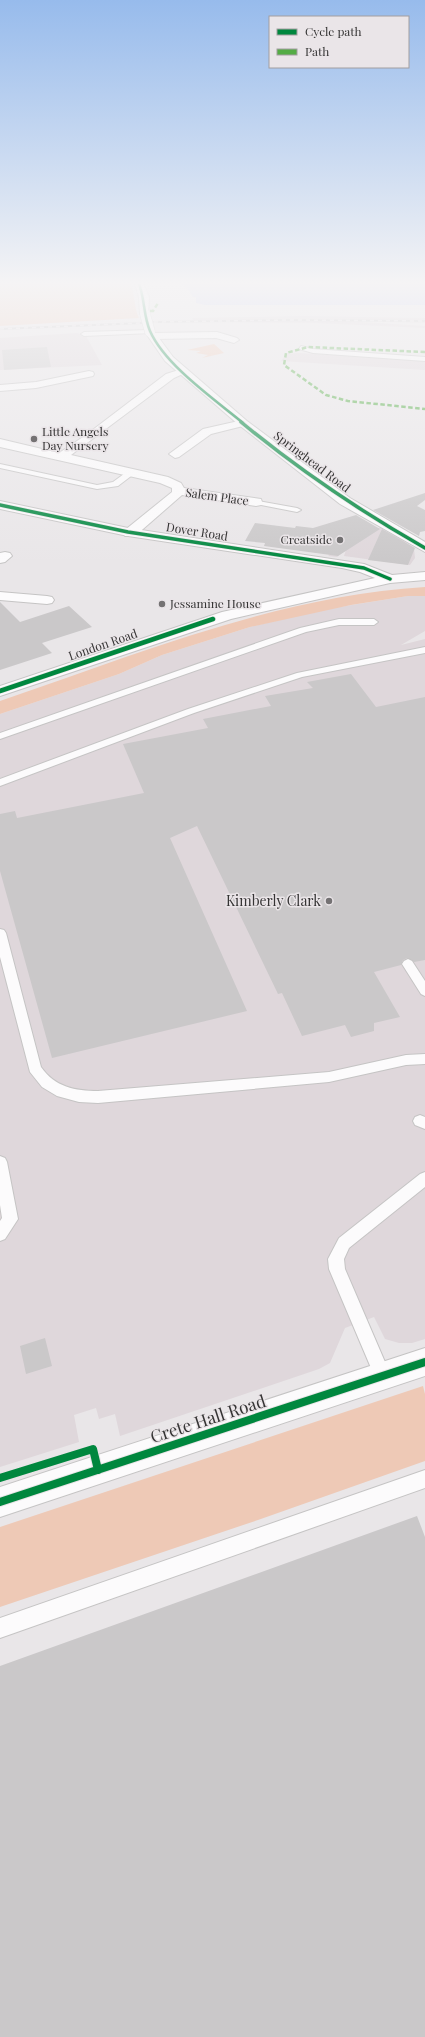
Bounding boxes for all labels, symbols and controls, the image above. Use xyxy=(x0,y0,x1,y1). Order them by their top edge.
legend xyxy=(269,16,409,68)
text: Cycle path xyxy=(305,23,362,39)
text: Path xyxy=(305,43,329,59)
place label: Little Angels Day Nursery xyxy=(42,423,109,453)
street label: Springhead Road xyxy=(271,427,354,495)
marker: Little Angels Day Nursery xyxy=(29,434,39,444)
street label: Salem Place xyxy=(184,484,250,508)
street label: Dover Road xyxy=(165,518,229,544)
place label: Creatside xyxy=(280,531,332,547)
marker: Creatside xyxy=(335,535,345,545)
place label: Jessamine House xyxy=(169,595,261,611)
marker: Jessamine House xyxy=(157,599,167,609)
street label: London Road xyxy=(66,625,139,663)
place label: Kimberly Clark xyxy=(226,891,321,910)
marker: Kimberly Clark xyxy=(324,896,334,906)
street label: Crete Hall Road xyxy=(147,1389,268,1447)

